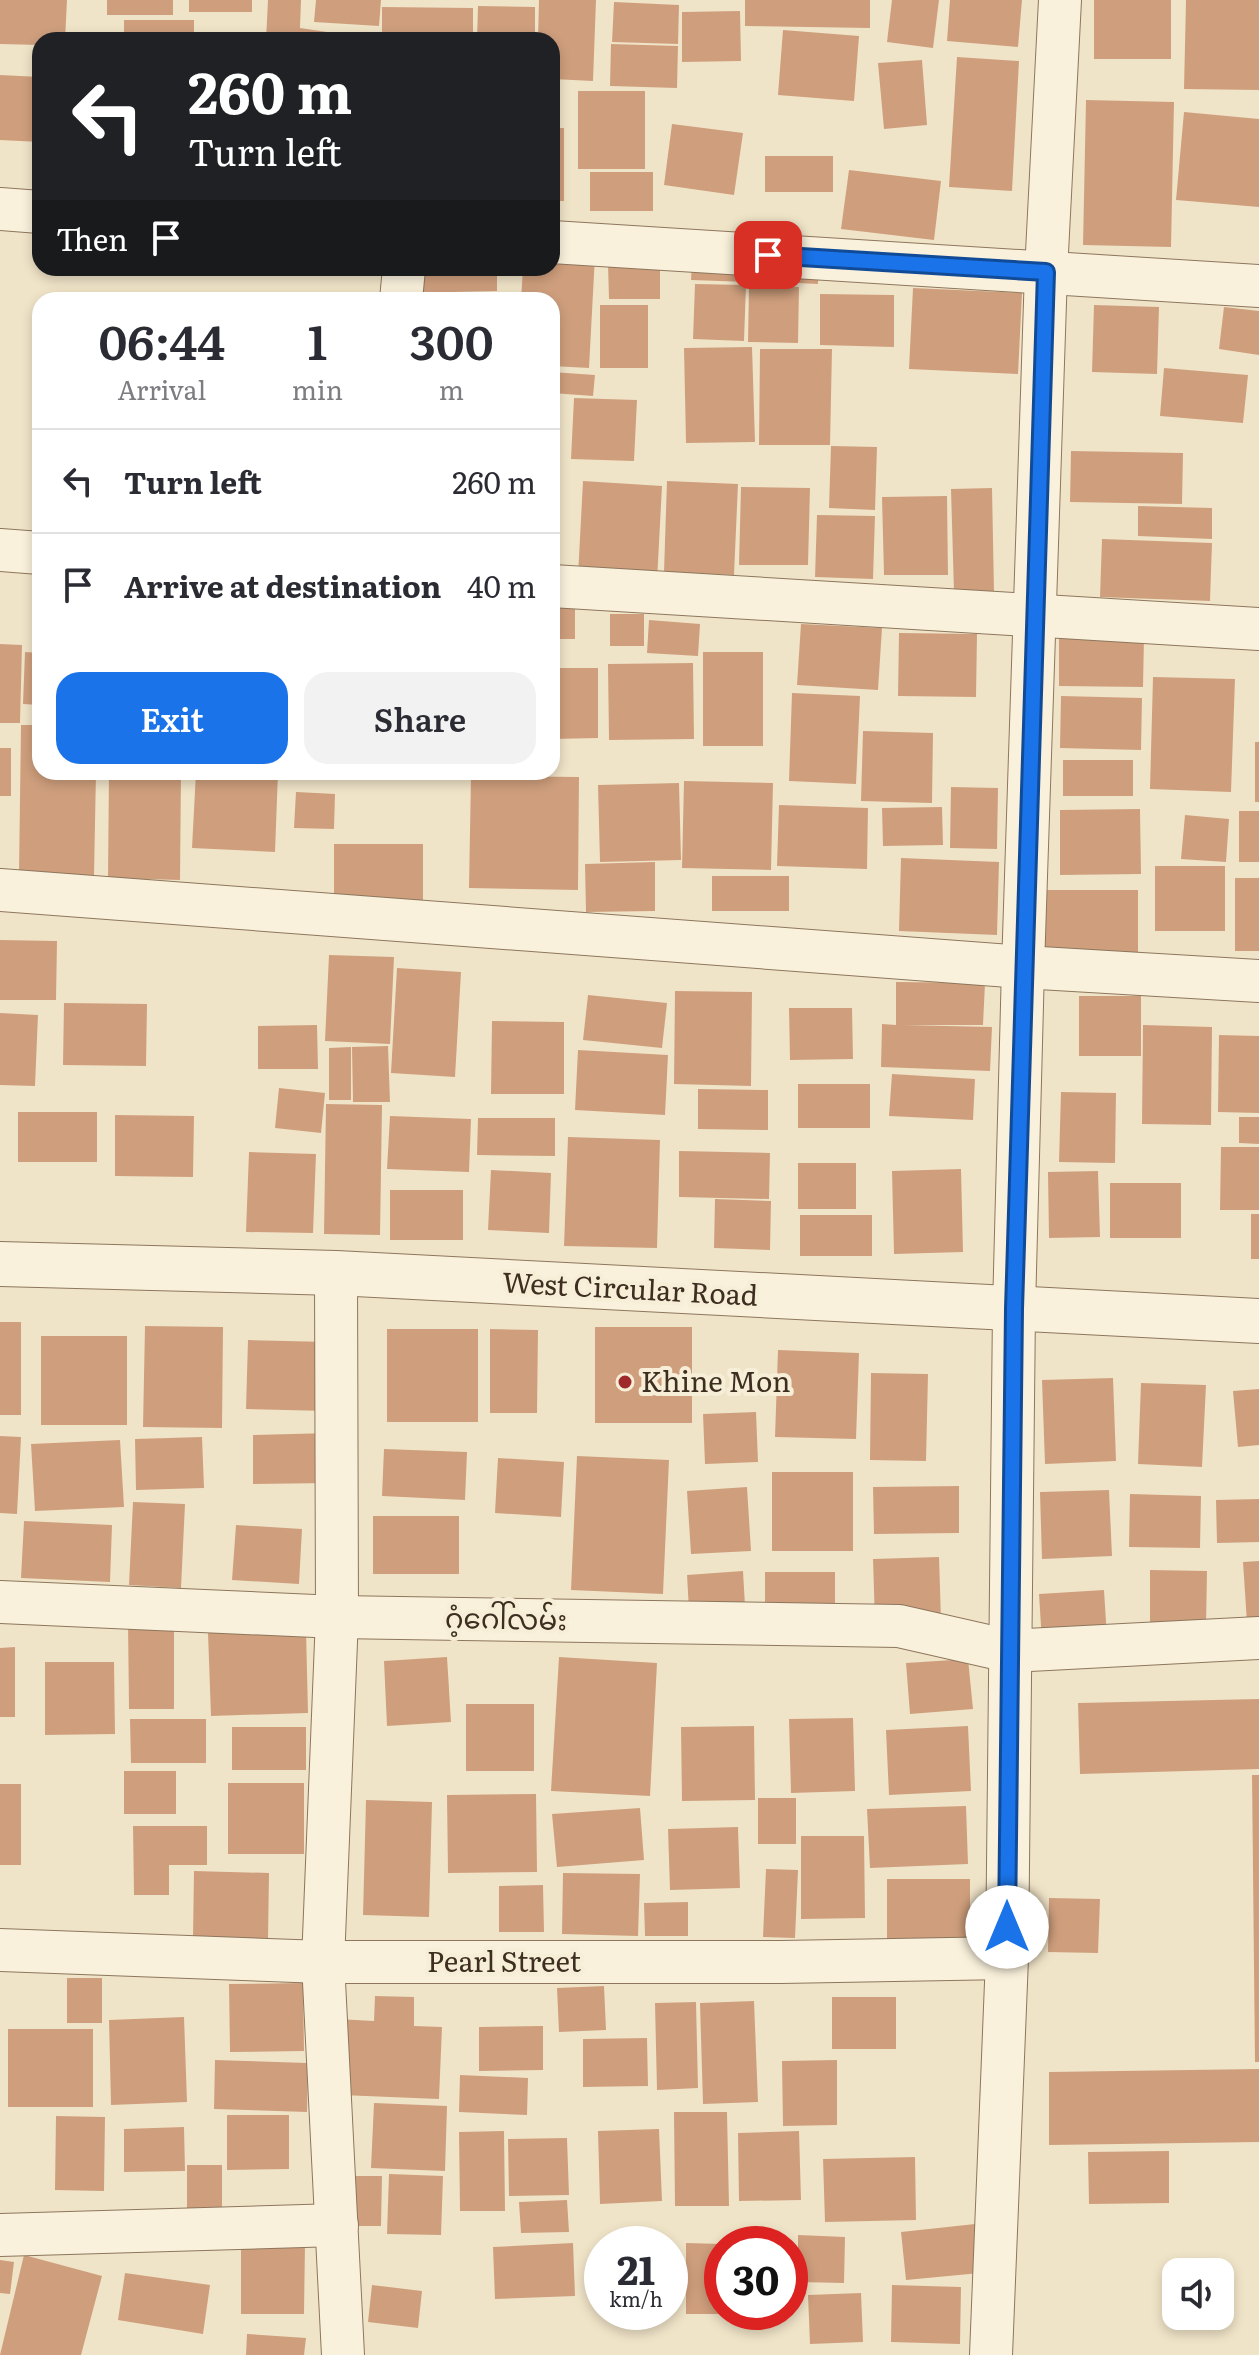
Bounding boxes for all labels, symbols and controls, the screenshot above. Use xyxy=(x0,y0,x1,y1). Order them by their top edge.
text: 260 m xyxy=(188,48,352,131)
icon: left xyxy=(56,64,160,168)
text: Turn left xyxy=(188,124,342,177)
text: Then xyxy=(56,216,128,260)
icon: arrive xyxy=(144,216,188,260)
pin xyxy=(734,221,802,289)
icon: arrive xyxy=(746,233,790,277)
text: 06:44 xyxy=(99,304,225,375)
text: 1 xyxy=(307,304,327,375)
text: 300 xyxy=(409,304,493,375)
text: Arrival xyxy=(118,369,206,408)
text: min xyxy=(292,369,343,408)
text: m xyxy=(439,369,464,408)
icon: left xyxy=(56,459,100,503)
text: Turn left xyxy=(124,459,262,503)
text: 260 m xyxy=(452,459,536,503)
icon: arrive xyxy=(56,563,100,607)
text: Arrive at destination xyxy=(124,563,441,607)
text: 40 m xyxy=(467,563,536,607)
button: Exit xyxy=(56,672,288,764)
button: Share xyxy=(304,672,536,764)
street label: West Circular Road xyxy=(501,1259,759,1315)
place label: Khine Mon xyxy=(641,1359,791,1401)
marker: Khine Mon xyxy=(616,1373,634,1391)
street label: ဂံ့ဂေါ်လမ်း xyxy=(444,1595,568,1640)
position arrow xyxy=(965,1885,1049,1969)
street label: Pearl Street xyxy=(427,1939,582,1981)
speed limit sign: 30 xyxy=(704,2226,808,2330)
text: 21 xyxy=(617,2238,655,2297)
map controls xyxy=(1162,2258,1234,2330)
button: sound xyxy=(1162,2258,1234,2330)
text: km/h xyxy=(609,2283,663,2313)

